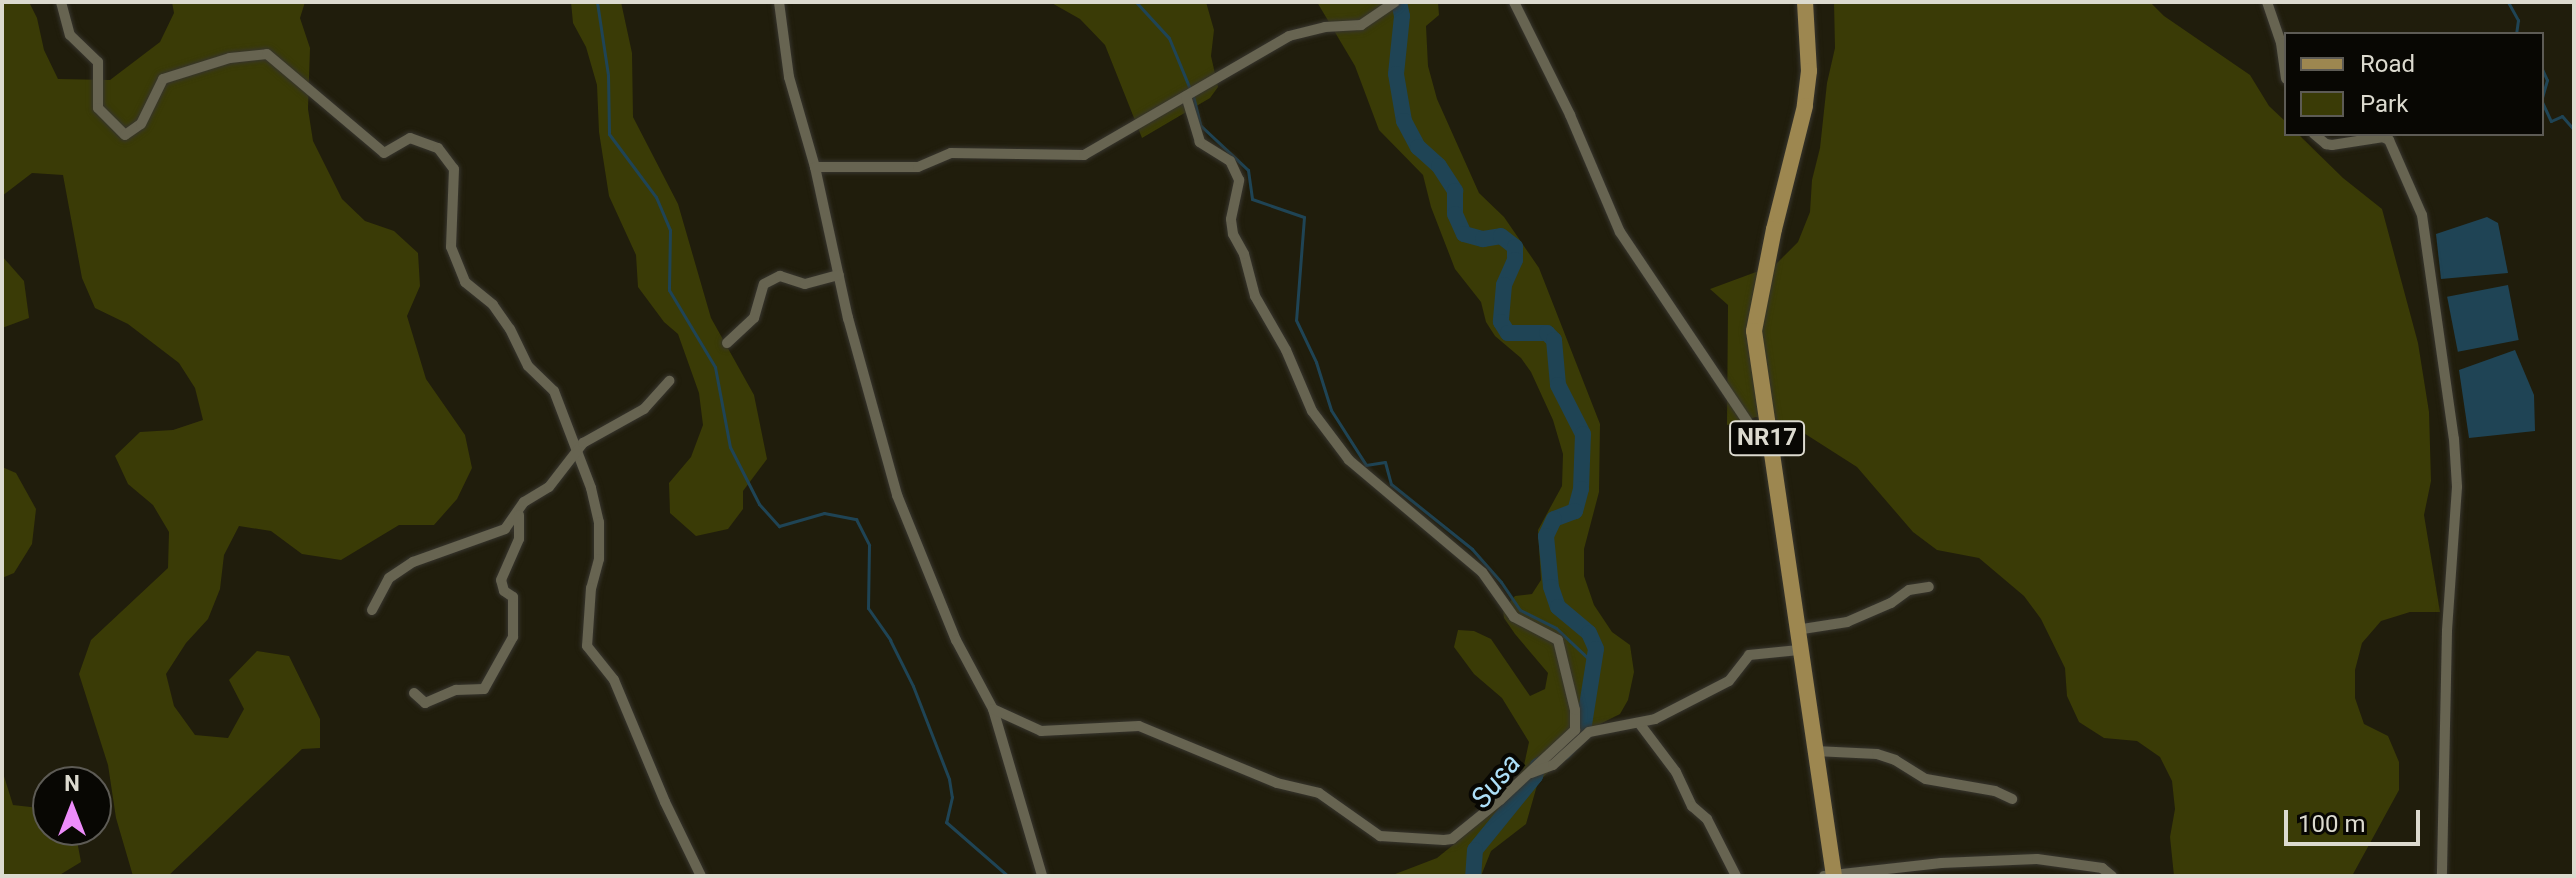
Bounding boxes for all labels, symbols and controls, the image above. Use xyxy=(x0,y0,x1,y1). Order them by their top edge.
legend xyxy=(2284,32,2544,136)
text: Road xyxy=(2360,50,2415,78)
text: Park xyxy=(2360,90,2408,118)
road number: NR17 xyxy=(1729,418,1805,458)
water label: Susa xyxy=(1464,747,1528,815)
north arrow xyxy=(32,766,112,846)
text: N xyxy=(64,771,80,796)
scale bar xyxy=(2288,794,2424,844)
text: 100 m xyxy=(2298,810,2365,838)

